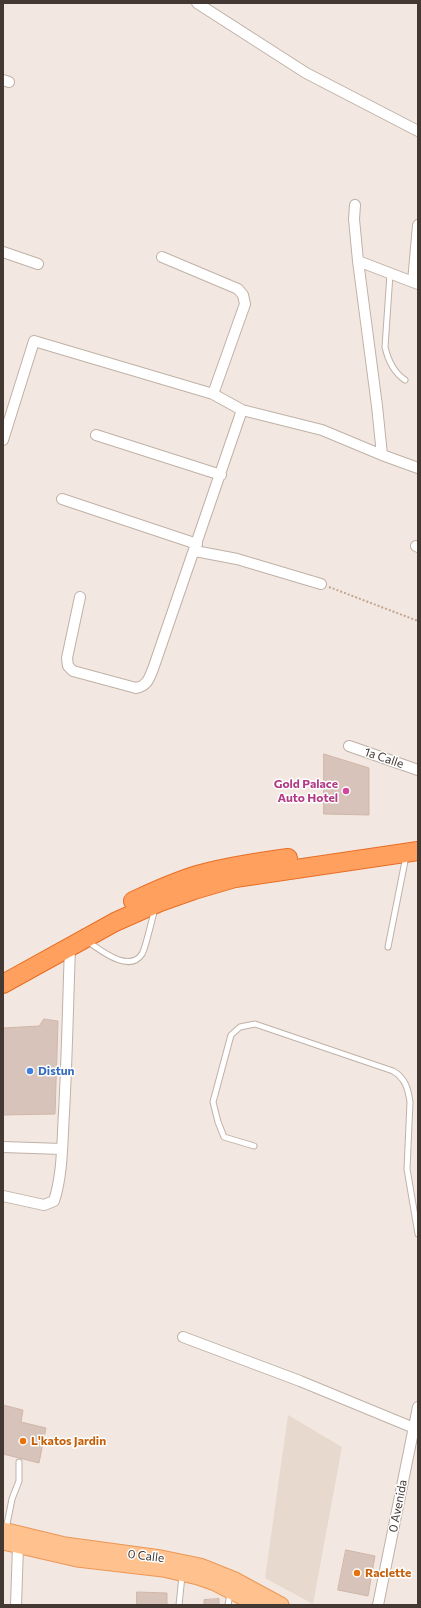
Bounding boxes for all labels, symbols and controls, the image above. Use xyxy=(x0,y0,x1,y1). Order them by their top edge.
street label: 1a Calle xyxy=(362,745,406,771)
place label: Gold Palace Auto Hotel xyxy=(274,777,338,805)
marker: Gold Palace Auto Hotel xyxy=(341,786,351,796)
place label: Distun xyxy=(38,1064,75,1078)
marker: Distun xyxy=(25,1066,35,1076)
place label: L'katos Jardin xyxy=(31,1434,106,1448)
marker: L'katos Jardin xyxy=(18,1436,28,1446)
street label: 0 Avenida xyxy=(386,1478,410,1534)
street label: 0 Calle xyxy=(127,1547,165,1565)
place label: Raclette xyxy=(365,1566,411,1580)
marker: Raclette xyxy=(352,1568,362,1578)

